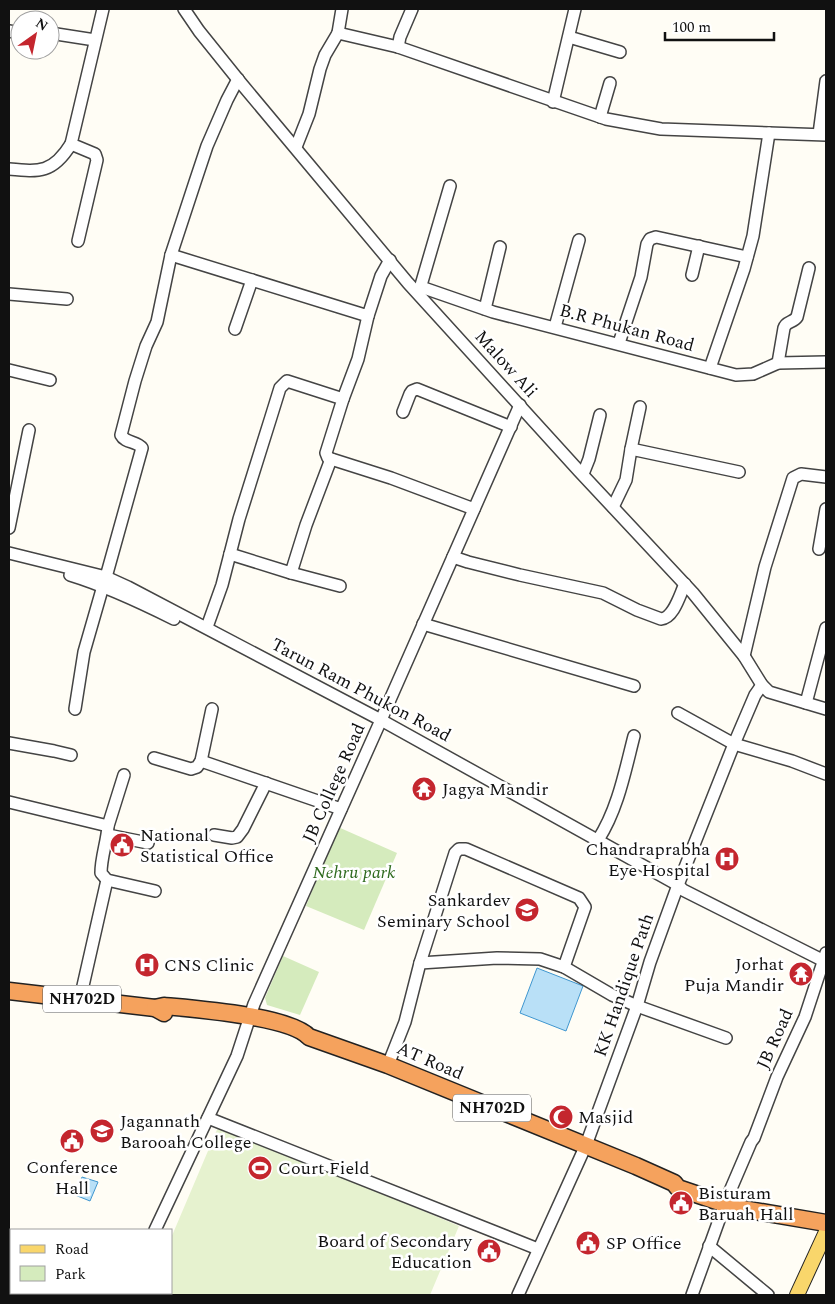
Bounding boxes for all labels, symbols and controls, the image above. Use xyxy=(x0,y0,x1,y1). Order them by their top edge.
north arrow xyxy=(10,10,60,60)
scale bar xyxy=(665,10,774,42)
text: N xyxy=(31,13,52,36)
text: 100 m xyxy=(672,16,711,39)
street label: B.R Phukan Road xyxy=(556,297,698,359)
street label: Malow Ali xyxy=(468,324,544,404)
street label: Tarun Ram Phukon Road xyxy=(266,631,456,749)
street label: JB College Road xyxy=(295,719,373,847)
temple icon: Jagya Mandir xyxy=(411,776,437,802)
place label: Jagya Mandir xyxy=(442,776,548,803)
place label: National Statistical Office xyxy=(140,822,274,870)
public building icon: National Statistical Office xyxy=(109,832,135,858)
place label: Chandraprabha Eye Hospital xyxy=(586,836,710,884)
hospital icon: Chandraprabha Eye Hospital xyxy=(714,846,740,872)
park label: Nehru park xyxy=(313,859,396,886)
place label: Sankardev Seminary School xyxy=(377,887,511,935)
school or university icon: Sankardev Seminary School xyxy=(514,897,540,923)
street label: KK Handique Path xyxy=(587,910,661,1060)
place label: Jorhat Puja Mandir xyxy=(684,951,784,999)
hospital icon: CNS Clinic xyxy=(134,952,160,978)
place label: CNS Clinic xyxy=(164,952,254,979)
temple icon: Jorhat Puja Mandir xyxy=(788,961,814,987)
road number: NH702D xyxy=(43,986,121,1012)
street label: JB Road xyxy=(750,1004,800,1074)
street label: AT Road xyxy=(392,1035,468,1087)
road number: NH702D xyxy=(453,1094,531,1122)
mosque icon: Masjid xyxy=(548,1104,574,1130)
place label: Masjid xyxy=(578,1104,633,1131)
place label: Jagannath Barooah College xyxy=(120,1108,252,1156)
school or university icon: Jagannath Barooah College xyxy=(89,1118,115,1144)
public building icon: Conference Hall xyxy=(59,1128,85,1154)
place label: Conference Hall xyxy=(26,1154,118,1202)
sports icon: Court Field xyxy=(247,1155,273,1181)
place label: Court Field xyxy=(278,1155,369,1182)
place label: Bisturam Baruah Hall xyxy=(698,1180,793,1228)
public building icon: Bisturam Baruah Hall xyxy=(668,1190,694,1216)
place label: Board of Secondary Education xyxy=(317,1228,473,1276)
legend xyxy=(10,1229,172,1294)
public building icon: SP Office xyxy=(575,1230,601,1256)
place label: SP Office xyxy=(606,1230,682,1257)
text: Road xyxy=(55,1238,89,1261)
public building icon: Board of Secondary Education xyxy=(476,1238,502,1264)
text: Park xyxy=(55,1263,86,1286)

